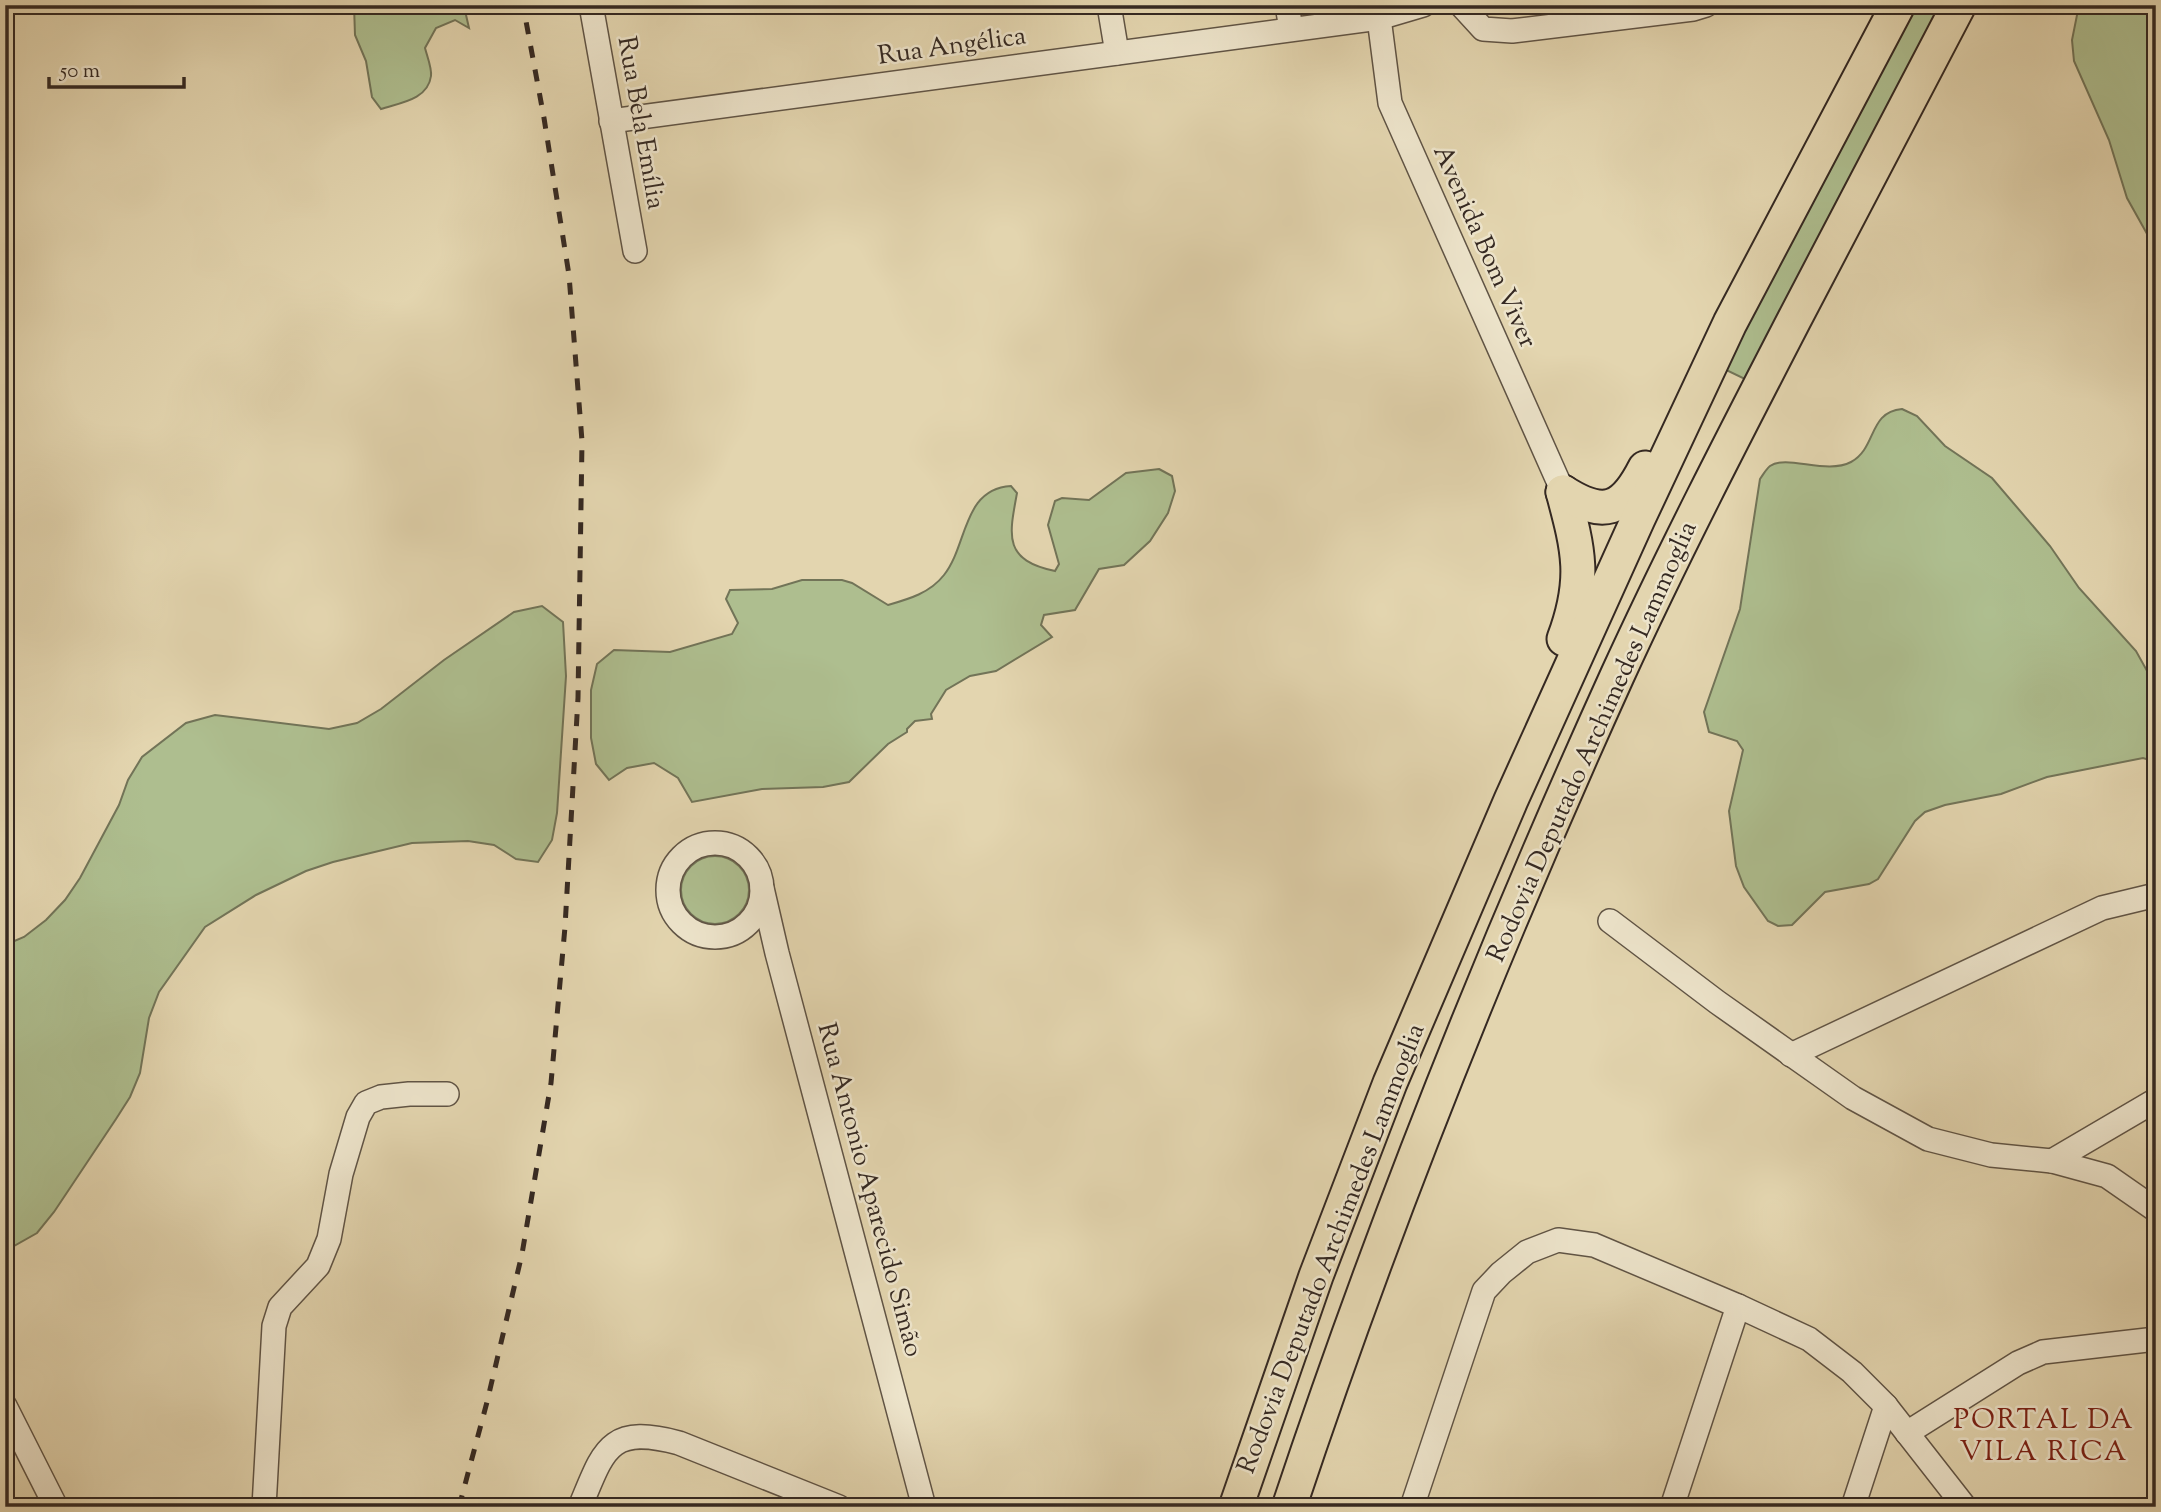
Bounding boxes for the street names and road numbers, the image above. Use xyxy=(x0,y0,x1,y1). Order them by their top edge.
street label: Rua Angélica xyxy=(875,18,1029,76)
street label: Rua Bela Emília xyxy=(607,34,673,212)
street label: Avenida Bom Viver xyxy=(1423,140,1545,355)
street label: Rodovia Deputado Archimedes Lammoglia xyxy=(1479,516,1707,968)
street label: Rua Antonio Aparecido Simão xyxy=(807,1019,931,1361)
street label: Rodovia Deputado Archimedes Lammoglia xyxy=(1229,1019,1435,1479)

